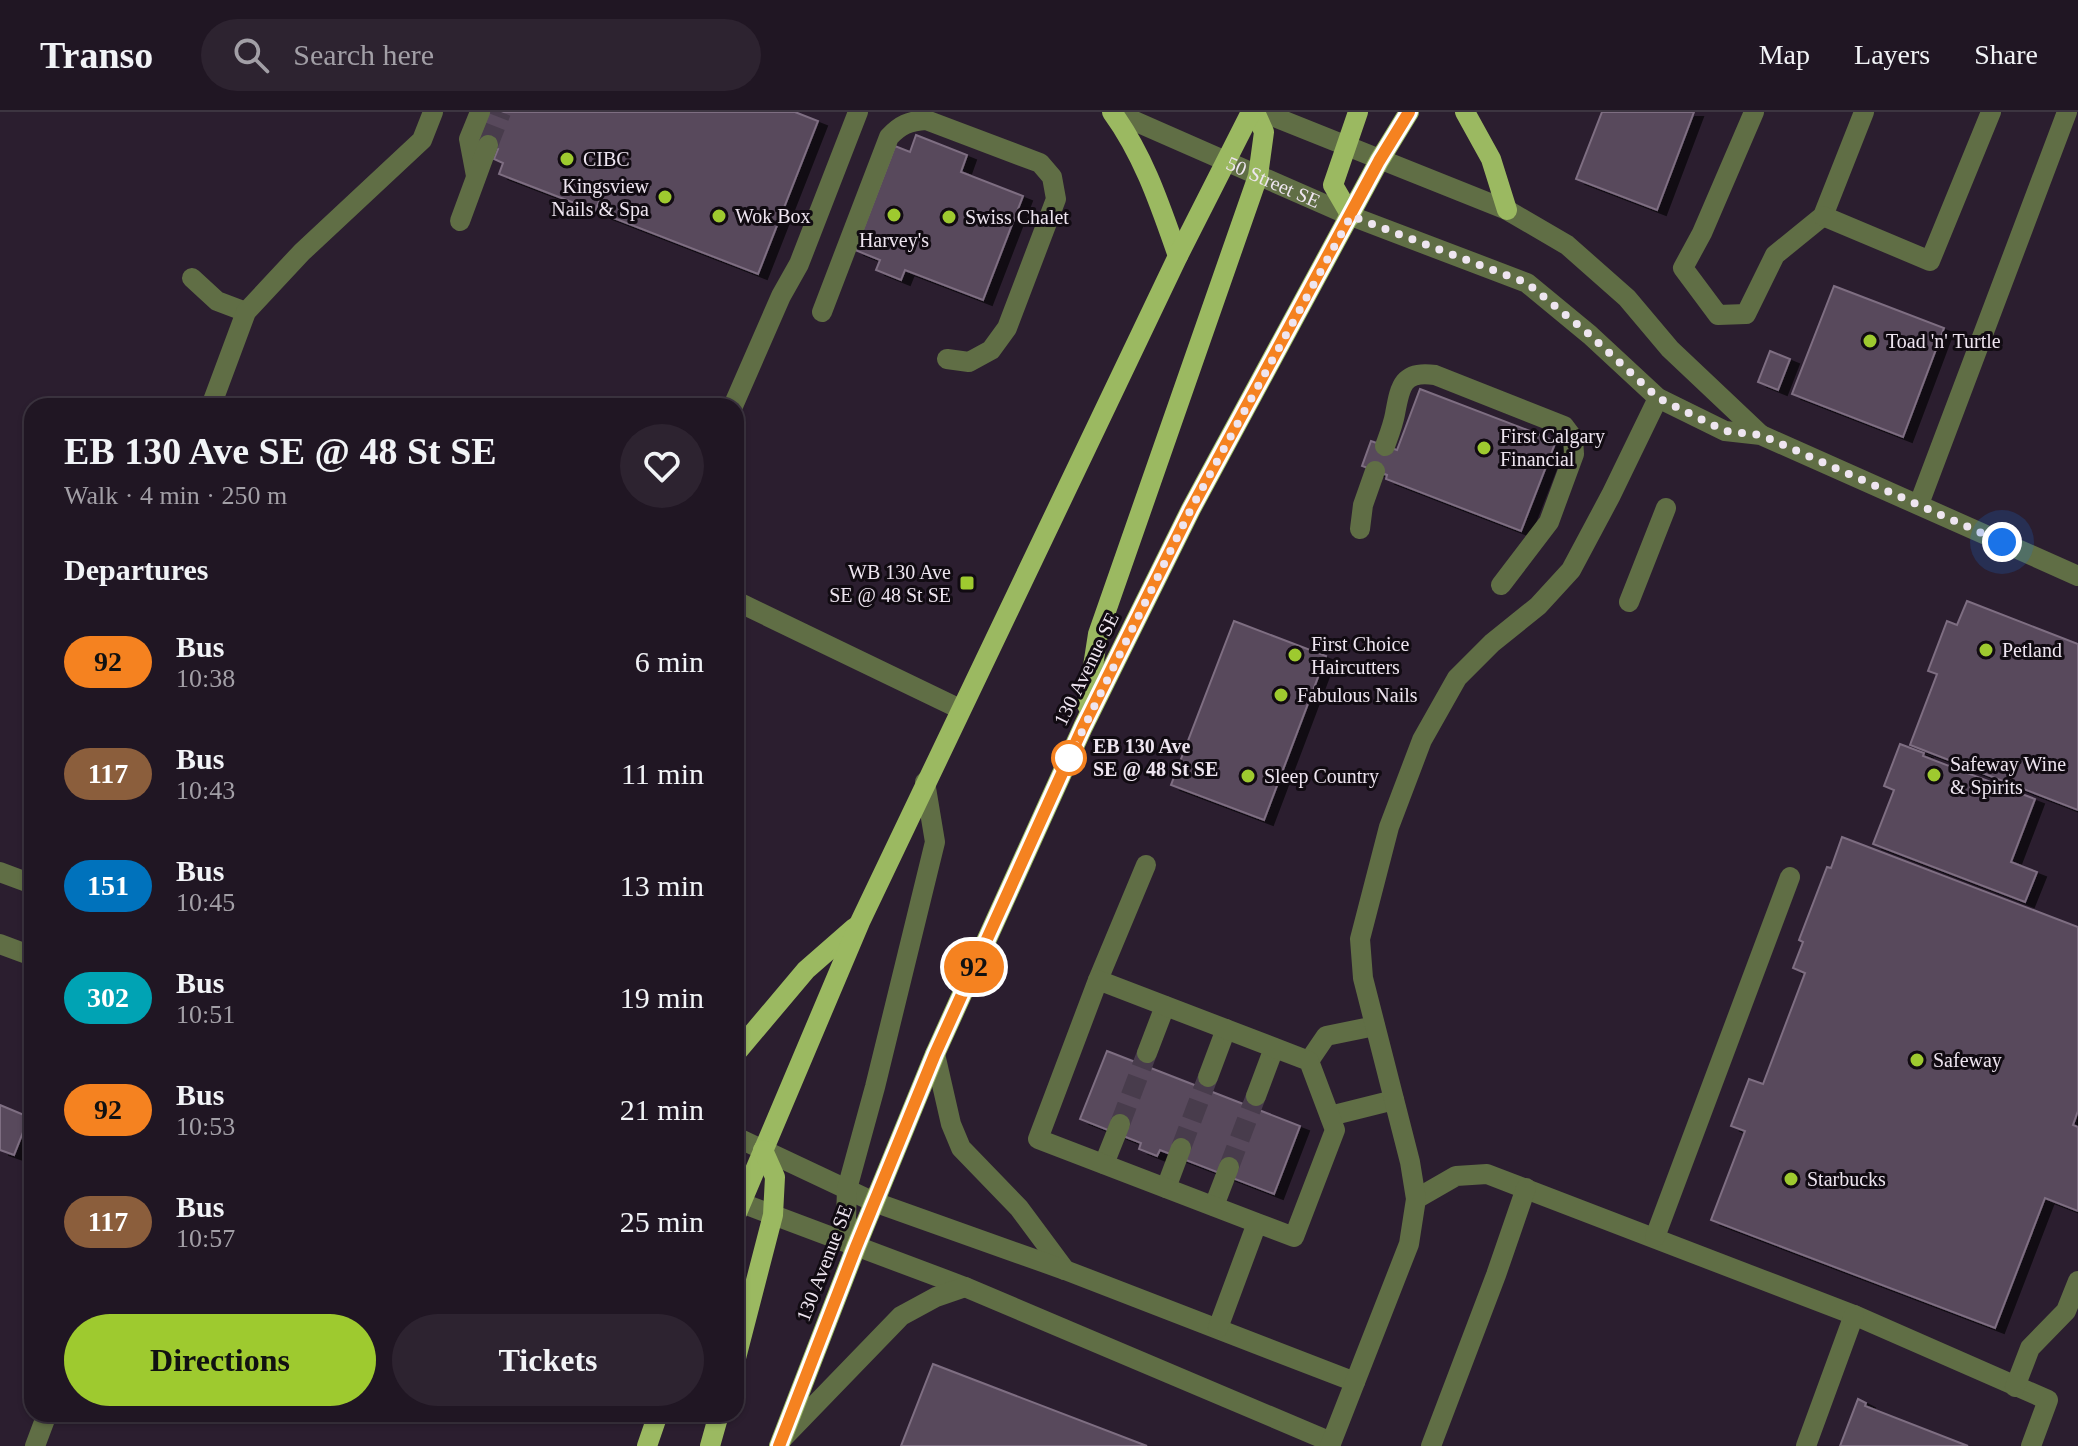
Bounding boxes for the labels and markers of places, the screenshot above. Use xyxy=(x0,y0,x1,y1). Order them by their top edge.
place label: CIBC xyxy=(583,148,630,170)
marker: CIBC xyxy=(558,150,576,168)
place label: Kingsview Nails & Spa xyxy=(551,175,650,221)
marker: Kingsview Nails & Spa xyxy=(656,188,674,206)
place label: Wok Box xyxy=(735,205,811,227)
marker: Harvey's xyxy=(885,206,903,224)
place label: Swiss Chalet xyxy=(965,206,1069,228)
marker: Wok Box xyxy=(710,207,728,225)
marker: Swiss Chalet xyxy=(940,208,958,226)
place label: Harvey's xyxy=(859,229,929,252)
place label: Toad 'n' Turtle xyxy=(1886,330,2001,352)
marker: Toad 'n' Turtle xyxy=(1861,332,1879,350)
place label: First Calgary Financial xyxy=(1500,425,1605,470)
marker: First Calgary Financial xyxy=(1475,439,1493,457)
place label: WB 130 Ave SE @ 48 St SE xyxy=(829,561,951,607)
marker: WB 130 Ave SE @ 48 St SE xyxy=(958,574,976,592)
place label: First Choice Haircutters xyxy=(1311,633,1409,678)
place label: Petland xyxy=(2002,639,2062,661)
marker: Petland xyxy=(1977,641,1995,659)
marker: First Choice Haircutters xyxy=(1286,646,1304,664)
place label: Fabulous Nails xyxy=(1297,684,1418,706)
marker: Fabulous Nails xyxy=(1272,686,1290,704)
place label: EB 130 Ave SE @ 48 St SE xyxy=(1093,735,1218,781)
marker: EB 130 Ave SE @ 48 St SE xyxy=(1052,741,1086,775)
place label: Safeway Wine & Spirits xyxy=(1950,753,2066,799)
place label: Sleep Country xyxy=(1264,765,1379,788)
marker: Safeway Wine & Spirits xyxy=(1925,766,1943,784)
marker: Sleep Country xyxy=(1239,767,1257,785)
place label: Safeway xyxy=(1933,1049,2002,1072)
marker: Safeway xyxy=(1908,1051,1926,1069)
place label: Starbucks xyxy=(1807,1168,1886,1190)
marker: Starbucks xyxy=(1782,1170,1800,1188)

